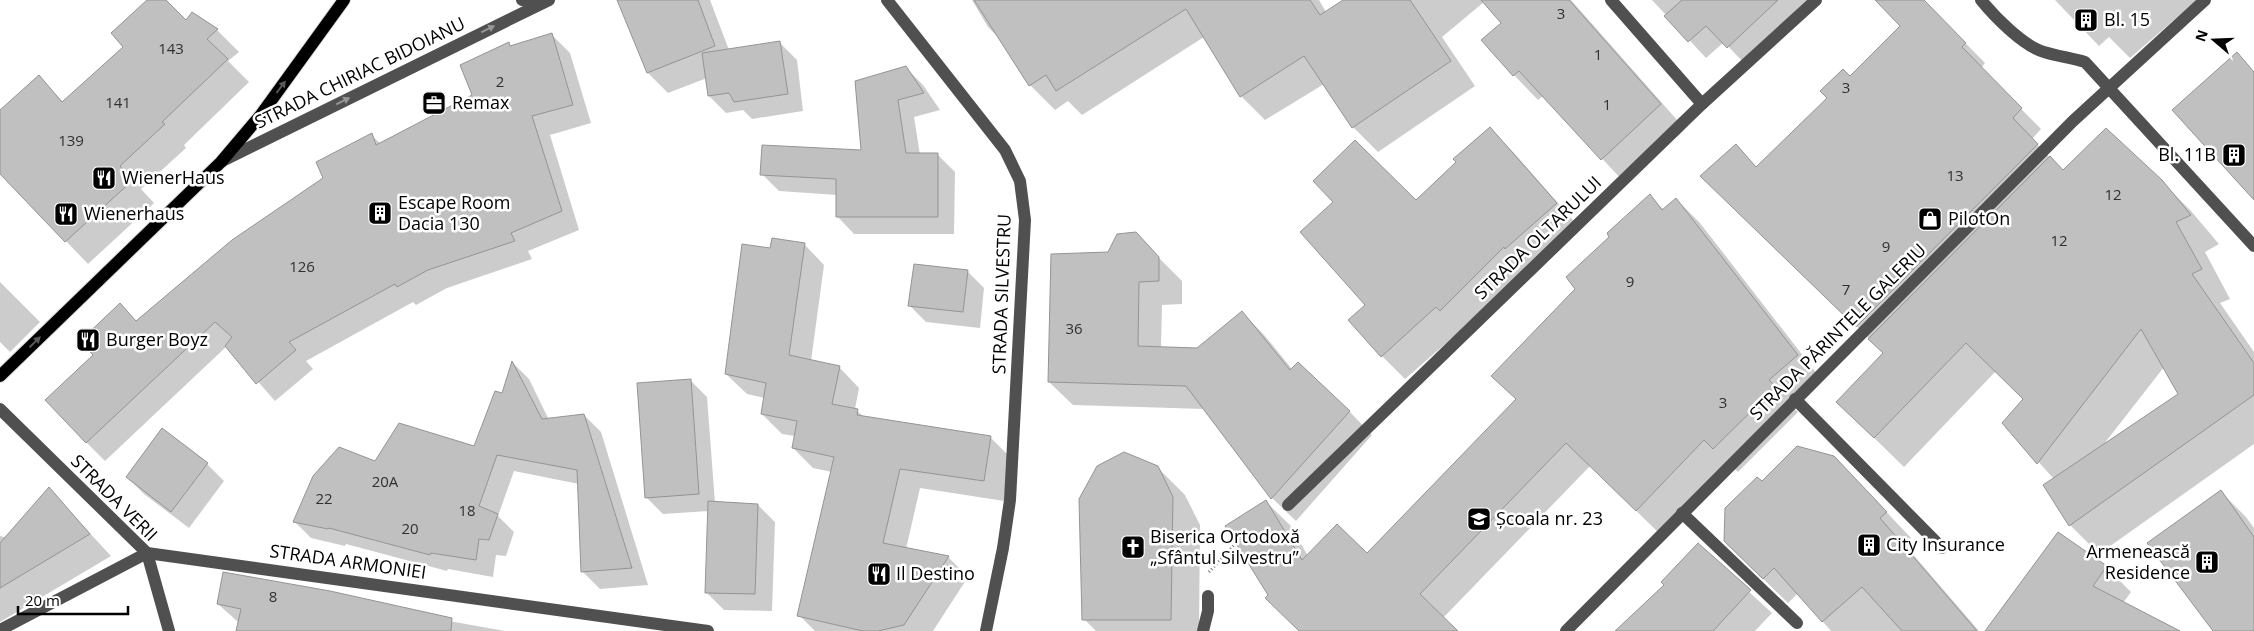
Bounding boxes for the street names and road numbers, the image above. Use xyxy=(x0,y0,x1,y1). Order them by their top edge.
street label: STRADA CHIRIAC BIDOIANU xyxy=(250,11,469,134)
street label: STRADA OLTARULUI xyxy=(1469,170,1606,304)
street label: STRADA SILVESTRU xyxy=(986,213,1016,375)
street label: STRADA PĂRINTELE GALERIU xyxy=(1744,238,1931,425)
street label: STRADA VERII xyxy=(66,449,163,546)
street label: STRADA ARMONIEI xyxy=(268,538,428,584)

